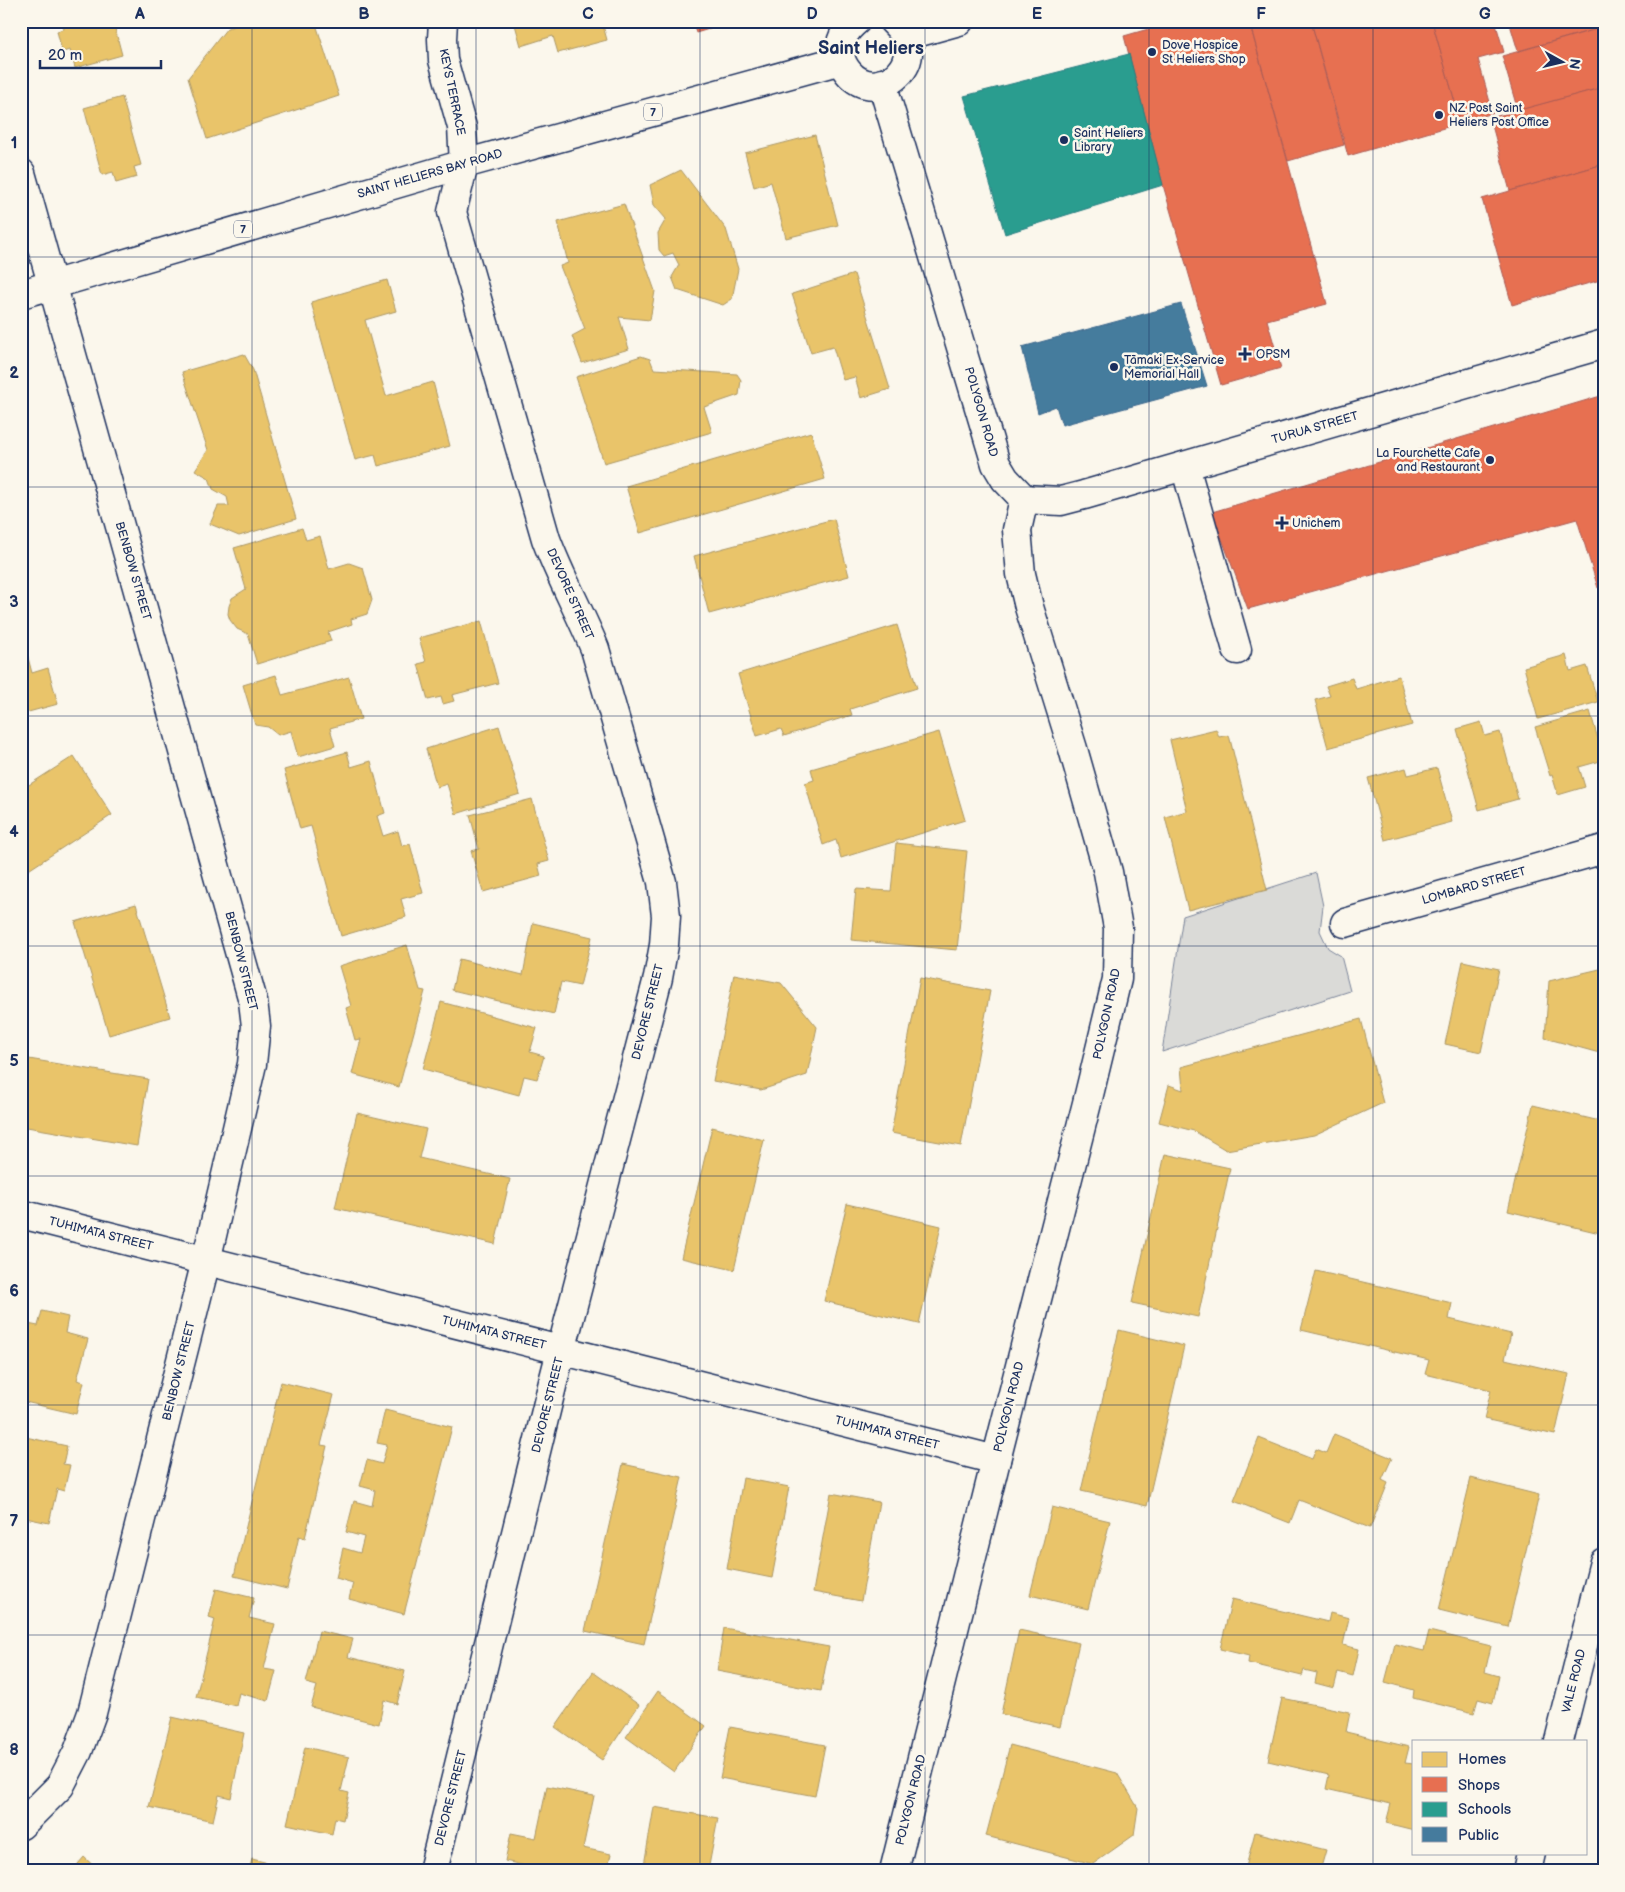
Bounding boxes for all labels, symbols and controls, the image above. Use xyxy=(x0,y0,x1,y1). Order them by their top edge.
text: A xyxy=(134,5,145,24)
text: B xyxy=(358,5,370,24)
text: C xyxy=(582,5,594,24)
text: D xyxy=(806,5,818,24)
text: E xyxy=(1032,5,1042,24)
text: F xyxy=(1256,5,1266,24)
text: G xyxy=(1479,5,1491,24)
scale bar xyxy=(40,38,161,70)
district label: Saint Heliers xyxy=(818,38,924,59)
place label: Dove Hospice St Heliers Shop xyxy=(1162,38,1246,67)
north arrow xyxy=(1538,38,1588,88)
text: 20 m xyxy=(48,46,82,65)
marker: Dove Hospice St Heliers Shop xyxy=(1146,46,1158,58)
street label: KEYS TERRACE xyxy=(435,47,469,137)
text: N xyxy=(1565,57,1584,70)
place label: NZ Post Saint Heliers Post Office xyxy=(1449,101,1549,130)
road number: 7 xyxy=(644,104,662,120)
marker: NZ Post Saint Heliers Post Office xyxy=(1433,109,1445,121)
place label: Saint Heliers Library xyxy=(1074,126,1143,155)
text: 1 xyxy=(11,134,17,153)
marker: Saint Heliers Library xyxy=(1058,134,1070,146)
street label: SAINT HELIERS BAY ROAD xyxy=(356,146,504,202)
road number: 7 xyxy=(234,220,252,238)
marker: OPSM xyxy=(1238,347,1252,361)
place label: OPSM xyxy=(1256,347,1290,362)
place label: Tāmaki Ex-Service Memorial Hall xyxy=(1124,353,1224,382)
marker: Tāmaki Ex-Service Memorial Hall xyxy=(1108,361,1120,373)
text: 2 xyxy=(9,364,19,383)
street label: POLYGON ROAD xyxy=(961,365,1001,459)
street label: TURUA STREET xyxy=(1270,408,1361,447)
place label: La Fourchette Cafe and Restaurant xyxy=(1376,446,1480,475)
marker: La Fourchette Cafe and Restaurant xyxy=(1484,454,1496,466)
place label: Unichem xyxy=(1292,516,1340,531)
marker: Unichem xyxy=(1276,517,1288,529)
street label: BENBOW STREET xyxy=(112,520,154,623)
street label: DEVORE STREET xyxy=(543,546,597,643)
text: 3 xyxy=(9,593,19,612)
text: 4 xyxy=(9,823,19,842)
street label: LOMBARD STREET xyxy=(1420,864,1529,908)
street label: BENBOW STREET xyxy=(221,910,261,1013)
street label: DEVORE STREET xyxy=(629,962,667,1061)
street label: POLYGON ROAD xyxy=(1090,967,1124,1061)
text: 5 xyxy=(9,1052,19,1071)
street label: TUHIMATA STREET xyxy=(47,1214,156,1254)
text: 6 xyxy=(9,1282,19,1301)
street label: TUHIMATA STREET xyxy=(440,1313,549,1353)
street label: BENBOW STREET xyxy=(159,1319,199,1422)
street label: DEVORE STREET xyxy=(529,1355,567,1454)
street label: POLYGON ROAD xyxy=(990,1360,1028,1454)
street label: TUHIMATA STREET xyxy=(833,1413,942,1453)
text: 7 xyxy=(10,1512,19,1531)
street label: VALE ROAD xyxy=(1559,1647,1589,1714)
legend xyxy=(1412,1740,1588,1854)
text: 8 xyxy=(9,1741,19,1760)
street label: DEVORE STREET xyxy=(432,1748,470,1847)
text: Homes xyxy=(1458,1750,1507,1769)
street label: POLYGON ROAD xyxy=(892,1753,930,1847)
text: Shops xyxy=(1458,1776,1501,1795)
text: Schools xyxy=(1458,1800,1512,1819)
text: Public xyxy=(1458,1826,1499,1845)

